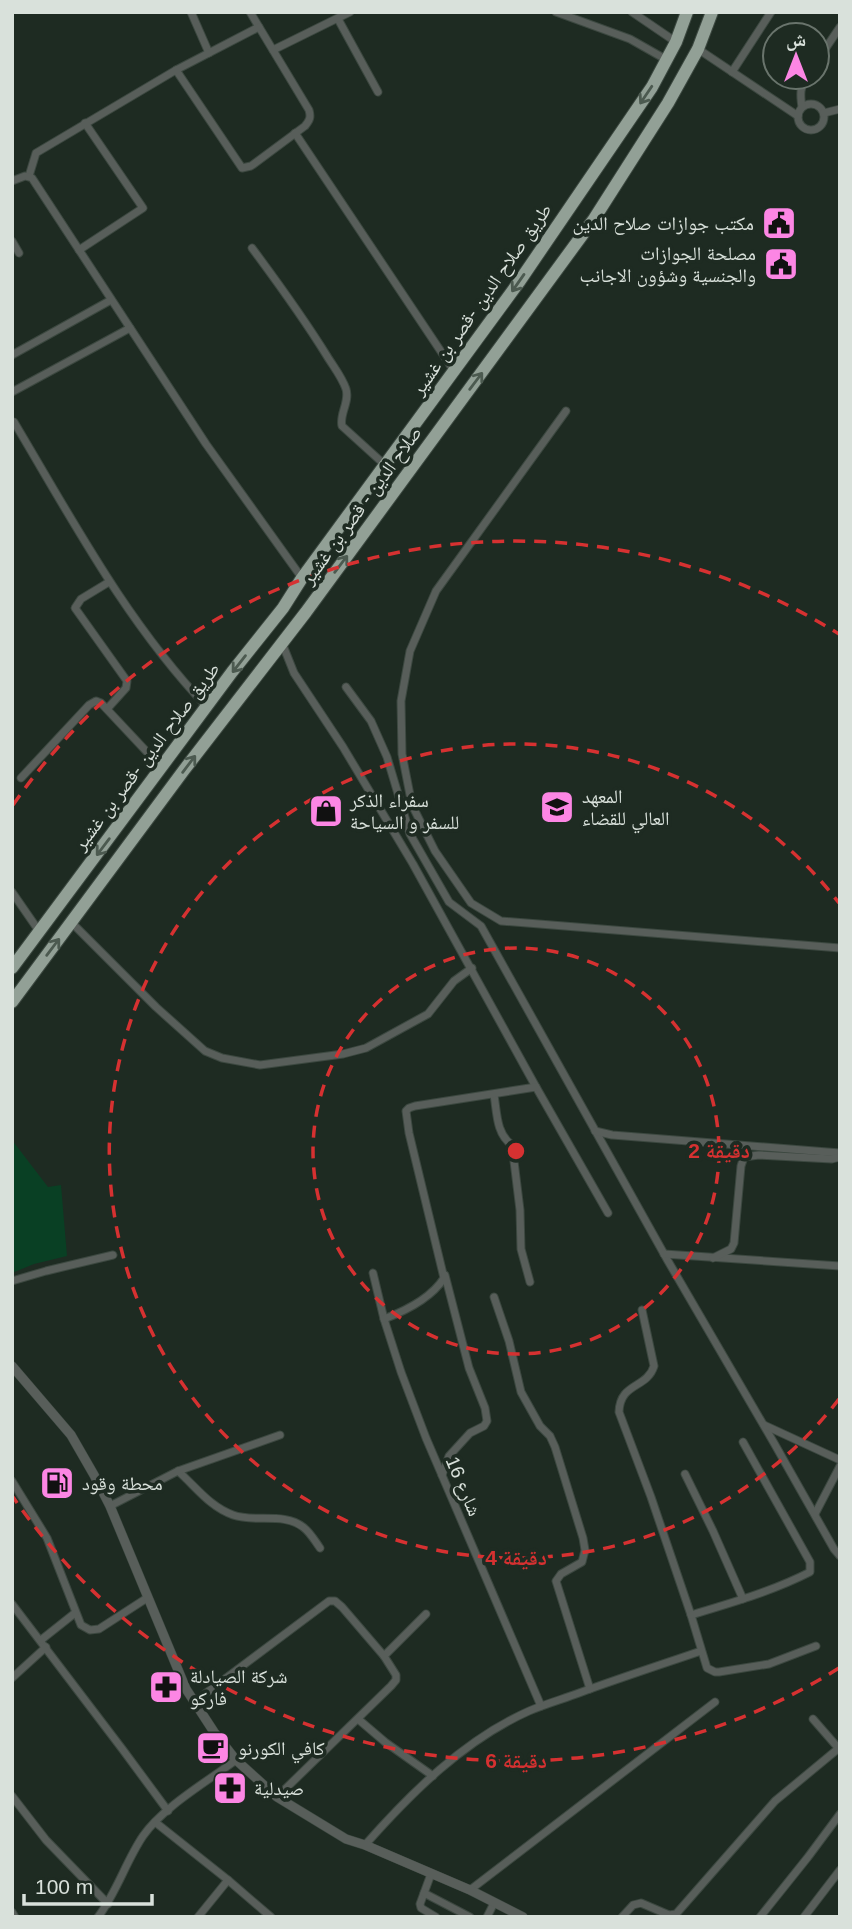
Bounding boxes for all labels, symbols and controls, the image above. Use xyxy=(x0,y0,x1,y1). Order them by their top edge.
north arrow xyxy=(761,21,831,91)
text: ش xyxy=(786,29,806,51)
one-way arrow xyxy=(639,85,653,104)
street label: طريق صلاح الدين -قصر بن غشير xyxy=(407,199,556,400)
public building icon: مكتب جوازات صلاح الدين xyxy=(760,204,798,242)
place label: مكتب جوازات صلاح الدين xyxy=(573,213,754,235)
place label: مصلحة الجوازات والجنسية وشؤون الاجانب xyxy=(579,243,756,287)
public building icon: مصلحة الجوازات والجنسية وشؤون الاجانب xyxy=(762,245,800,283)
one-way arrow xyxy=(511,273,525,292)
one-way arrow xyxy=(469,372,483,391)
street label: صلاح الدين - قصر بن غشير xyxy=(296,422,427,590)
one-way arrow xyxy=(333,554,348,573)
one-way arrow xyxy=(231,655,246,673)
street label: طريق صلاح الدين -قصر بن غشير xyxy=(69,659,224,855)
one-way arrow xyxy=(181,756,196,774)
place label: المعهد العالي للقضاء xyxy=(582,786,670,834)
school or university icon: المعهد العالي للقضاء xyxy=(538,788,576,826)
place label: سفراء الذكر للسفر و السياحة xyxy=(349,790,459,834)
shop icon: سفراء الذكر للسفر و السياحة xyxy=(307,792,345,830)
one-way arrow xyxy=(96,837,110,856)
one-way arrow xyxy=(46,939,61,957)
centre of rings xyxy=(504,1139,528,1163)
text: 2 دقيقة xyxy=(688,1139,750,1163)
street label: شارع 16 xyxy=(441,1453,485,1519)
fuel station icon: محطة وقود xyxy=(38,1464,76,1502)
place label: محطة وقود xyxy=(82,1473,163,1495)
text: 4 دقيقة xyxy=(485,1546,547,1570)
place label: شركة الصيادلة فاركو xyxy=(190,1666,287,1710)
pharmacy icon: شركة الصيادلة فاركو xyxy=(147,1668,185,1706)
cafe icon: كافي الكورنو xyxy=(194,1729,232,1767)
place label: كافي الكورنو xyxy=(238,1738,325,1764)
text: 6 دقيقة xyxy=(485,1749,547,1773)
pharmacy icon: صيدلية xyxy=(211,1769,249,1807)
place label: صيدلية xyxy=(254,1778,304,1799)
scale bar xyxy=(24,1862,152,1906)
text: 100 m xyxy=(35,1875,93,1898)

